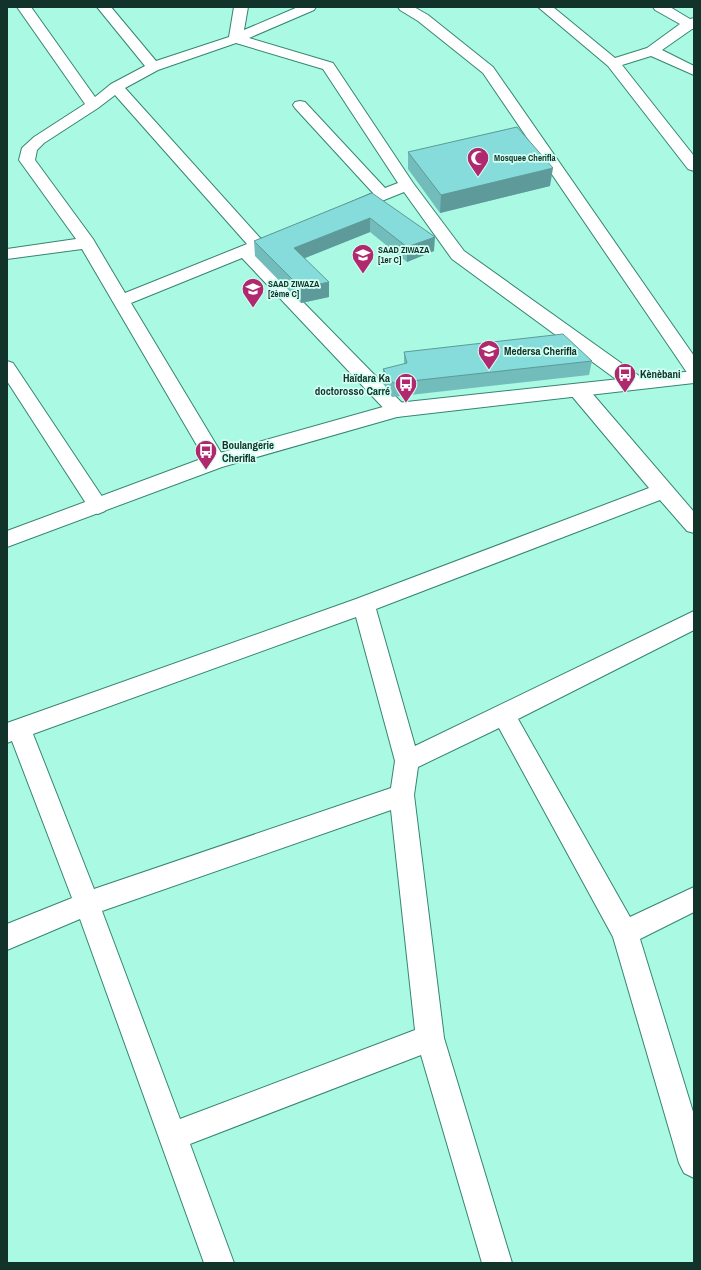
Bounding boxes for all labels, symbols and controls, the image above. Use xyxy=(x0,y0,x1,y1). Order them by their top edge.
mosque icon: Mosquee Cherifla xyxy=(465,145,491,178)
place label: Mosquee Cherifla xyxy=(494,152,556,164)
school or university icon: SAAD ZIWAZA [1er C] xyxy=(350,242,376,275)
place label: SAAD ZIWAZA [1er C] xyxy=(378,244,430,266)
school or university icon: SAAD ZIWAZA [2ème C] xyxy=(240,276,266,309)
place label: SAAD ZIWAZA [2ème C] xyxy=(268,278,320,300)
school or university icon: Medersa Cherifla xyxy=(476,338,502,371)
place label: Medersa Cherifla xyxy=(504,344,577,358)
bus stop icon: Kènèbani xyxy=(612,361,638,394)
place label: Kènèbani xyxy=(640,367,681,381)
place label: Haïdara Ka doctorosso Carré xyxy=(315,371,390,398)
bus stop icon: Haïdara Ka doctorosso Carré xyxy=(393,371,419,404)
bus stop icon: Boulangerie Cherifla xyxy=(193,438,219,471)
place label: Boulangerie Cherifla xyxy=(222,438,274,465)

